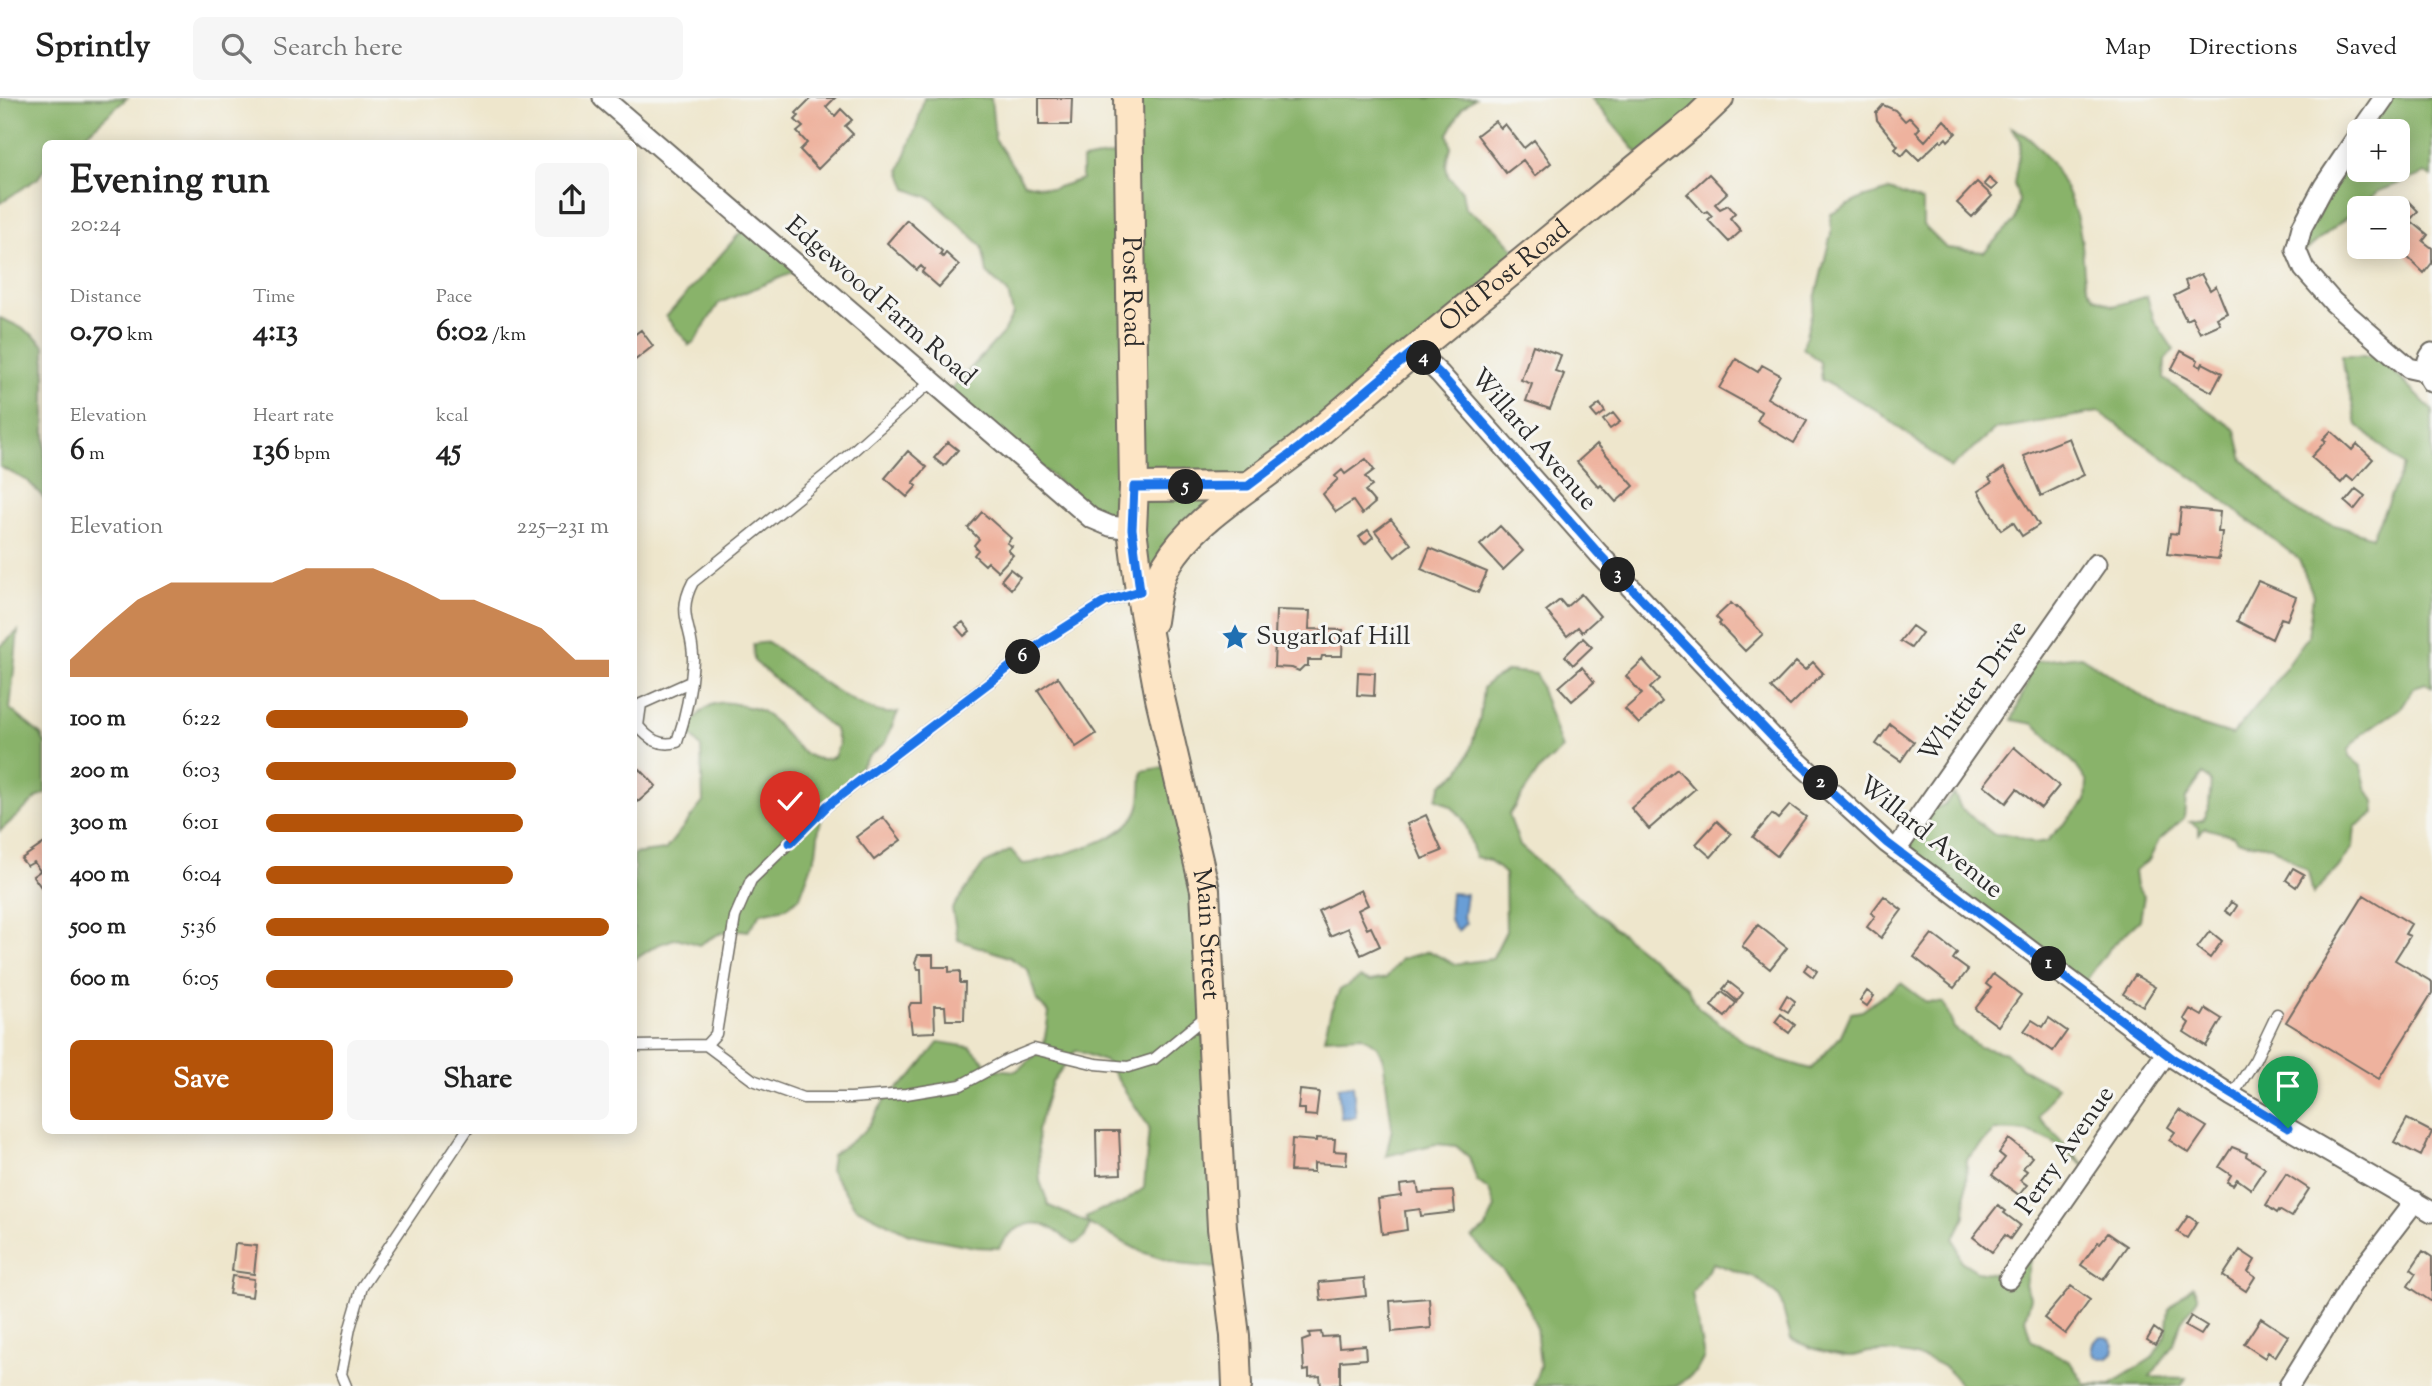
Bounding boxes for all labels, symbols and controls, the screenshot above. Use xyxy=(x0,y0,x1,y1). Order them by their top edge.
search box xyxy=(193,17,683,80)
text: Sprintly xyxy=(35,24,151,72)
icon: search xyxy=(217,29,255,67)
text: Search here xyxy=(273,30,403,67)
text: Map xyxy=(2105,31,2151,65)
text: Directions xyxy=(2189,31,2297,65)
text: Saved xyxy=(2335,31,2397,65)
map controls xyxy=(2347,119,2410,259)
button: + xyxy=(2347,119,2410,182)
text: Evening run xyxy=(70,156,270,210)
button: share xyxy=(535,163,609,237)
button: − xyxy=(2347,196,2410,259)
street label: Edgewood Farm Road xyxy=(776,208,984,396)
text: 20:24 xyxy=(70,209,121,242)
street label: Old Post Road xyxy=(1431,211,1579,341)
street label: Post Road xyxy=(1112,236,1150,348)
text: Distance xyxy=(70,284,142,311)
text: Time xyxy=(253,284,295,311)
text: Pace xyxy=(436,284,472,311)
text: 0.70 xyxy=(70,311,123,354)
text: 4:13 xyxy=(253,311,298,354)
text: 6:02 xyxy=(436,311,488,354)
text: km xyxy=(123,322,153,349)
text: /km xyxy=(488,322,526,349)
pin: 4 xyxy=(1406,341,1442,376)
text: 4 xyxy=(1419,344,1428,371)
street label: Willard Avenue xyxy=(1461,361,1605,519)
text: Elevation xyxy=(70,403,147,430)
text: Heart rate xyxy=(253,403,334,430)
text: kcal xyxy=(436,403,469,430)
text: 6 xyxy=(70,430,85,473)
text: 136 xyxy=(253,430,290,473)
text: 45 xyxy=(436,430,461,473)
text: m xyxy=(85,441,105,468)
text: bpm xyxy=(290,441,330,468)
pin: 5 xyxy=(1168,470,1204,504)
text: 5 xyxy=(1182,473,1189,500)
text: Elevation xyxy=(70,511,163,544)
text: 225–231 m xyxy=(517,511,609,544)
pin: 3 xyxy=(1600,558,1636,592)
text: 3 xyxy=(1614,561,1621,588)
street label: Whittier Drive xyxy=(1911,613,2037,771)
place label: Sugarloaf Hill xyxy=(1256,619,1411,656)
place icon: Sugarloaf Hill xyxy=(1220,622,1250,652)
pin: 6 xyxy=(1006,640,1040,674)
text: 6 xyxy=(1018,643,1027,670)
text: 100 m xyxy=(70,703,126,736)
text: 6:22 xyxy=(182,703,221,736)
text: 200 m xyxy=(70,755,129,788)
text: 6:03 xyxy=(182,755,220,788)
pin: 2 xyxy=(1804,766,1839,800)
street label: Willard Avenue xyxy=(1849,768,2011,908)
text: 2 xyxy=(1816,769,1825,796)
pin xyxy=(760,771,820,843)
icon: check xyxy=(771,782,809,820)
text: 300 m xyxy=(70,807,127,840)
text: 6:01 xyxy=(182,807,219,840)
text: 400 m xyxy=(70,859,130,892)
text: 6:04 xyxy=(182,859,222,892)
street label: Main Street xyxy=(1182,865,1229,1001)
text: 500 m xyxy=(70,911,126,944)
text: 5:36 xyxy=(182,911,216,944)
pin: 1 xyxy=(2032,946,2066,982)
text: 1 xyxy=(2045,950,2052,977)
text: 600 m xyxy=(70,963,130,996)
text: 6:05 xyxy=(182,963,219,996)
button: Save xyxy=(70,1040,333,1120)
button: Share xyxy=(347,1040,609,1120)
pin xyxy=(2258,1056,2318,1128)
icon: arrive xyxy=(2269,1067,2307,1105)
street label: Perry Avenue xyxy=(2008,1079,2124,1223)

